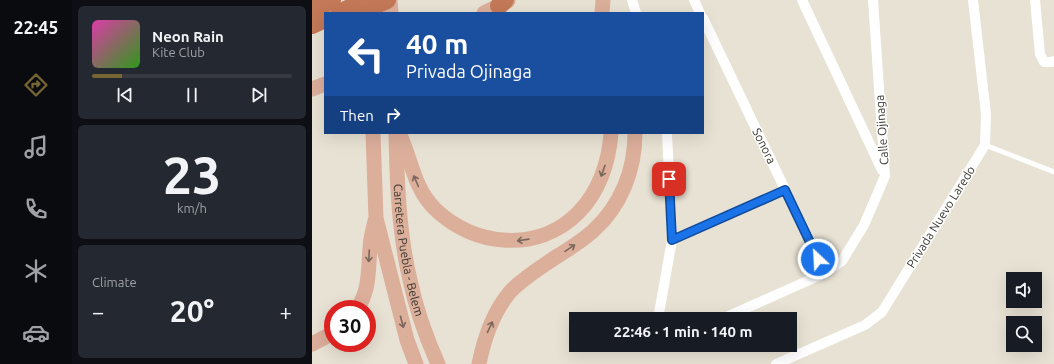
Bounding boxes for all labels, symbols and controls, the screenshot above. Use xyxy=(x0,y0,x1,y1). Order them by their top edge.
text: 22:45 xyxy=(13,17,59,37)
text: Neon Rain xyxy=(152,28,224,45)
icon: left xyxy=(340,28,392,80)
text: 40 m xyxy=(406,28,468,59)
text: Kite Club xyxy=(152,45,205,59)
text: Privada Ojinaga xyxy=(406,61,532,81)
icon: directions xyxy=(22,71,50,99)
icon: previous xyxy=(114,84,136,106)
icon: pause xyxy=(181,84,203,106)
icon: next xyxy=(248,84,270,106)
street label: Calle Ojinaga xyxy=(873,94,890,166)
icon: right xyxy=(382,104,404,126)
text: Then xyxy=(340,107,374,124)
street label: Sonora xyxy=(750,126,779,166)
icon: music xyxy=(22,133,50,161)
text: 23 xyxy=(163,146,221,204)
pin xyxy=(652,162,686,196)
street label: Privada Nuevo Laredo xyxy=(904,163,977,270)
one-way arrow xyxy=(599,165,607,177)
icon: arrive xyxy=(658,168,680,190)
one-way arrow xyxy=(412,176,420,188)
street label: Carretera Puebla - Belem xyxy=(392,183,426,318)
icon: phone xyxy=(22,195,50,223)
text: km/h xyxy=(177,201,207,215)
one-way arrow xyxy=(517,236,530,244)
position arrow xyxy=(797,238,839,280)
one-way arrow xyxy=(564,244,575,252)
one-way arrow xyxy=(366,249,373,262)
icon: climate xyxy=(22,257,50,285)
map controls xyxy=(1006,272,1042,352)
button: sound xyxy=(1006,272,1042,308)
text: Climate xyxy=(92,275,137,289)
text: 20° xyxy=(170,294,214,328)
text: − xyxy=(92,299,104,324)
text: + xyxy=(280,299,292,324)
speed limit sign: 30 xyxy=(324,300,376,352)
one-way arrow xyxy=(399,315,406,328)
button: search xyxy=(1006,316,1042,352)
icon: car xyxy=(22,319,50,347)
one-way arrow xyxy=(487,321,494,333)
text: 22:46 · 1 min · 140 m xyxy=(614,323,752,340)

